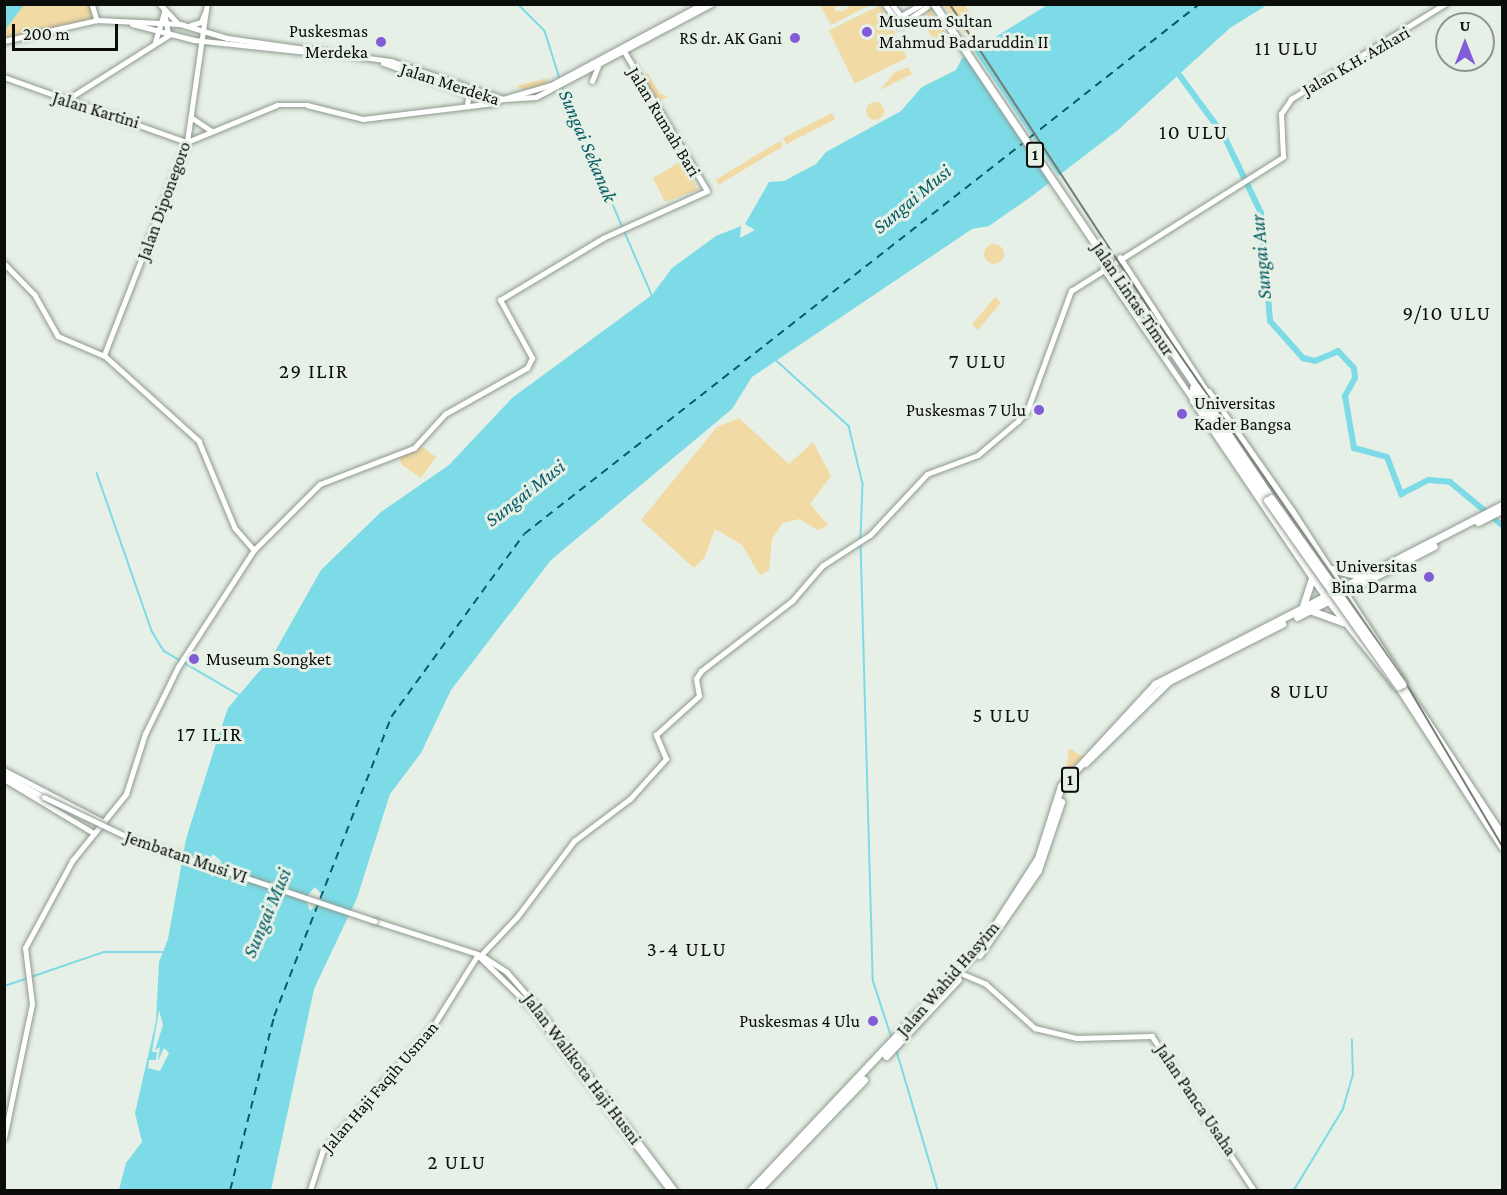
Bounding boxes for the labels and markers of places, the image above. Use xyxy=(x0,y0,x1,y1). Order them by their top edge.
place label: Museum Sultan Mahmud Badaruddin II xyxy=(879,11,1048,54)
place label: Puskesmas Merdeka xyxy=(289,21,368,63)
marker: Museum Sultan Mahmud Badaruddin II xyxy=(860,25,874,39)
place label: RS dr. AK Gani xyxy=(679,27,782,49)
marker: RS dr. AK Gani xyxy=(786,29,804,47)
marker: Puskesmas Merdeka xyxy=(372,33,390,51)
place label: Universitas Kader Bangsa xyxy=(1194,393,1292,436)
place label: Puskesmas 7 Ulu xyxy=(906,399,1026,421)
marker: Puskesmas 7 Ulu xyxy=(1030,401,1048,419)
marker: Universitas Kader Bangsa xyxy=(1175,407,1189,421)
place label: Universitas Bina Darma xyxy=(1332,556,1417,598)
marker: Universitas Bina Darma xyxy=(1422,570,1436,584)
place label: Museum Songket xyxy=(206,648,331,670)
marker: Museum Songket xyxy=(187,652,201,666)
place label: Puskesmas 4 Ulu xyxy=(739,1010,860,1032)
marker: Puskesmas 4 Ulu xyxy=(864,1012,882,1030)

